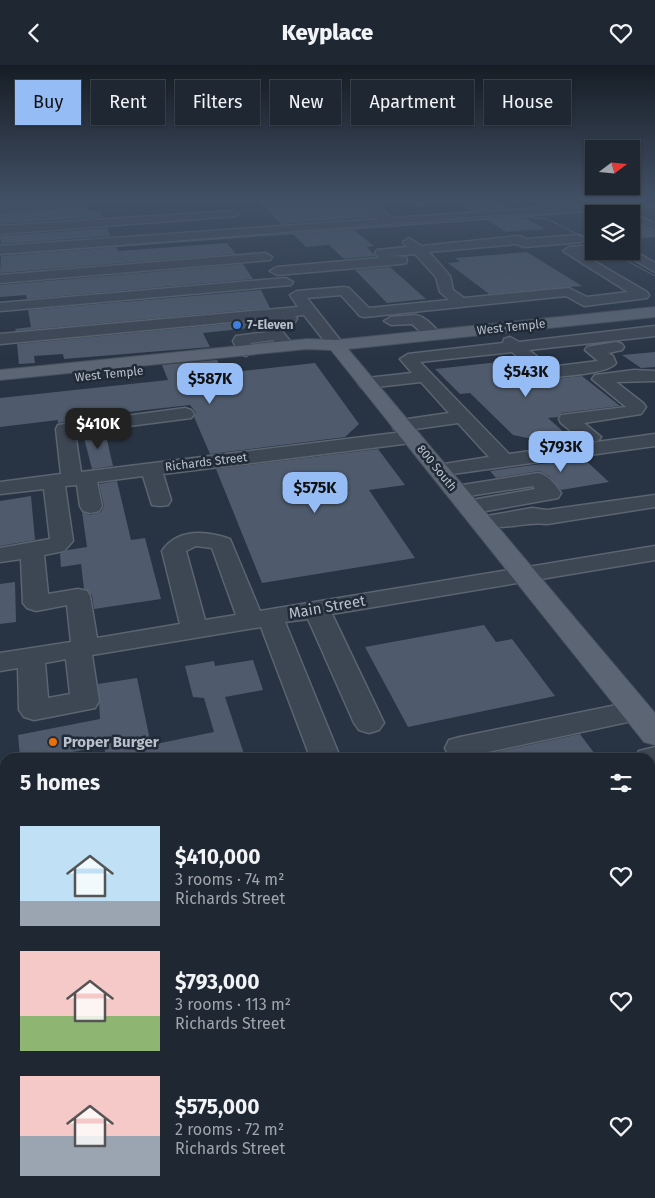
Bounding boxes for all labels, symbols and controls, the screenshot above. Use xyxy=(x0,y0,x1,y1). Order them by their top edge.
icon: back xyxy=(20,19,48,47)
text: Keyplace xyxy=(282,19,373,46)
icon: heart xyxy=(607,19,635,47)
chip: Buy xyxy=(15,80,81,125)
chip: Rent xyxy=(91,80,165,125)
chip: Filters xyxy=(175,80,260,125)
chip: New xyxy=(270,80,341,125)
chip: Apartment xyxy=(351,80,474,125)
chip: House xyxy=(484,80,571,125)
north arrow xyxy=(585,140,640,195)
map controls xyxy=(585,140,640,260)
button: layers xyxy=(585,205,640,260)
street label: West Temple xyxy=(476,316,546,338)
place label: 7-Eleven xyxy=(247,318,293,332)
marker: 7-Eleven xyxy=(231,319,243,331)
pin: $543K xyxy=(491,355,561,398)
text: $543K xyxy=(504,362,548,381)
street label: West Temple xyxy=(74,363,144,385)
pin: $587K xyxy=(175,363,245,405)
text: $587K xyxy=(188,369,232,388)
pin: $410K xyxy=(63,407,133,450)
text: $410K xyxy=(76,414,120,433)
pin: $793K xyxy=(526,431,596,473)
text: $793K xyxy=(540,437,582,456)
street label: 800 South xyxy=(414,442,460,494)
street label: Richards Street xyxy=(164,450,249,474)
pin: $575K xyxy=(280,471,350,514)
text: $575K xyxy=(294,478,336,497)
street label: Main Street xyxy=(287,591,367,623)
place label: Proper Burger xyxy=(63,733,160,751)
marker: Proper Burger xyxy=(47,736,59,748)
icon: filters xyxy=(607,769,635,797)
text: 5 homes xyxy=(20,770,100,796)
text: $410,000 xyxy=(175,844,261,870)
icon: home xyxy=(60,846,120,906)
icon: heart xyxy=(607,862,635,890)
text: 3 rooms · 74 m² xyxy=(175,870,284,889)
text: Richards Street xyxy=(175,889,285,908)
text: $793,000 xyxy=(175,969,260,995)
icon: home xyxy=(60,971,120,1031)
icon: heart xyxy=(607,987,635,1015)
text: 3 rooms · 113 m² xyxy=(175,995,291,1014)
text: Richards Street xyxy=(175,1014,285,1033)
text: $575,000 xyxy=(175,1094,260,1120)
icon: home xyxy=(60,1096,120,1156)
icon: heart xyxy=(607,1112,635,1140)
text: 2 rooms · 72 m² xyxy=(175,1120,284,1139)
text: Richards Street xyxy=(175,1139,285,1158)

